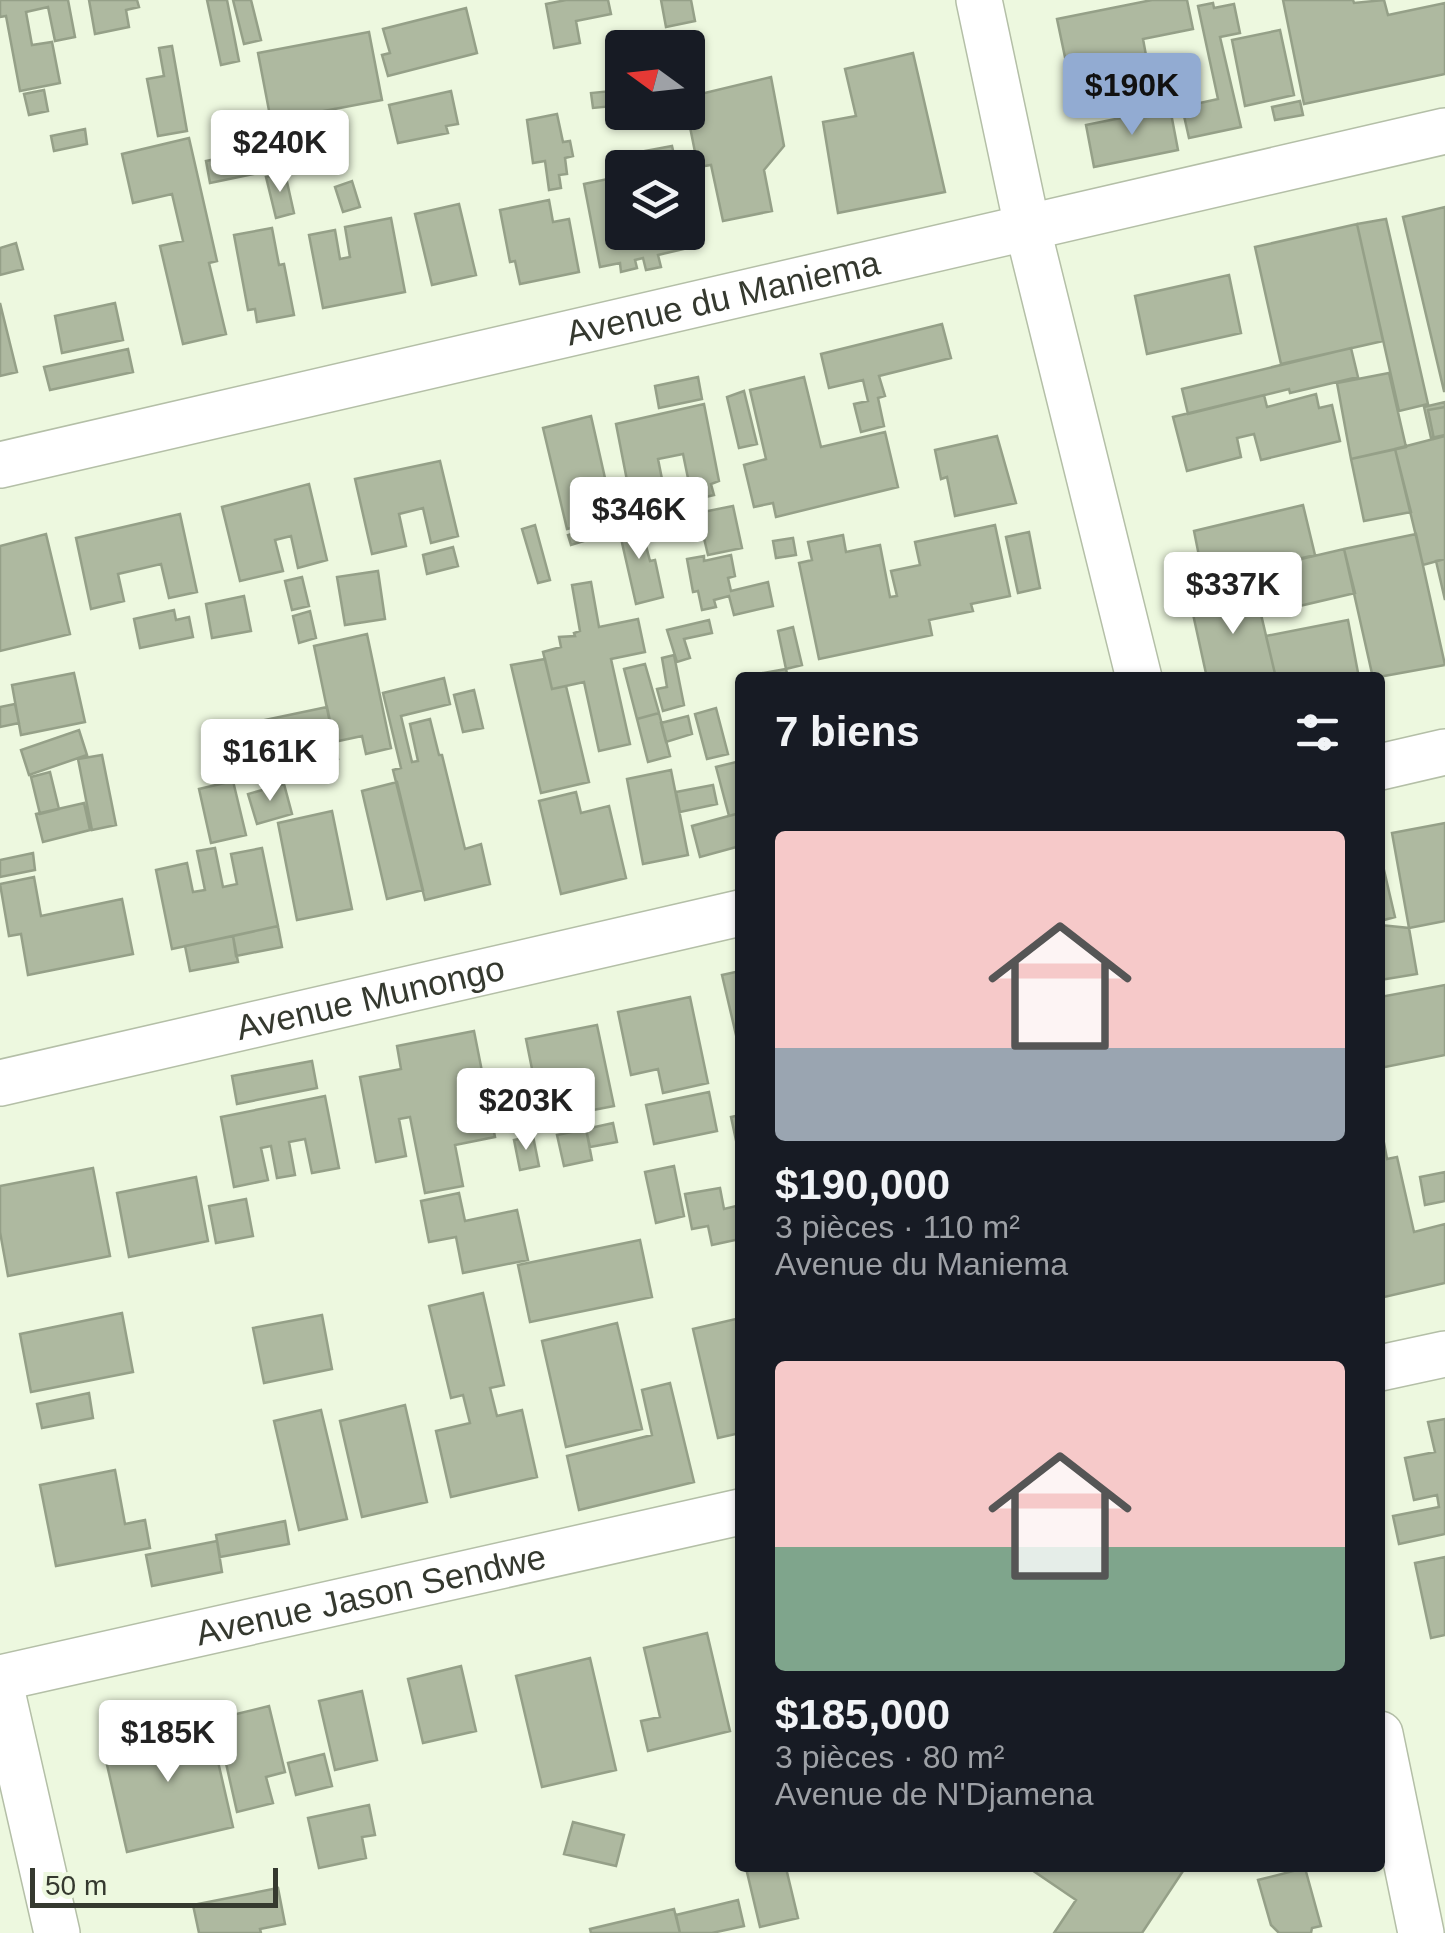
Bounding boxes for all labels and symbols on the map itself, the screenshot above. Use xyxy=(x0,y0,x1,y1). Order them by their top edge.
north arrow xyxy=(605,30,705,130)
pin: $190K xyxy=(1062,53,1202,138)
pin: $240K xyxy=(210,110,350,195)
street label: Avenue du Maniema xyxy=(562,242,884,352)
pin: $346K xyxy=(569,477,709,562)
pin: $337K xyxy=(1163,552,1303,637)
pin: $161K xyxy=(200,719,340,804)
street label: Avenue Munongo xyxy=(232,948,508,1047)
pin: $203K xyxy=(456,1068,596,1153)
street label: Avenue Jason Sendwe xyxy=(192,1536,549,1652)
pin: $185K xyxy=(98,1700,238,1785)
scale bar xyxy=(30,1863,278,1908)

